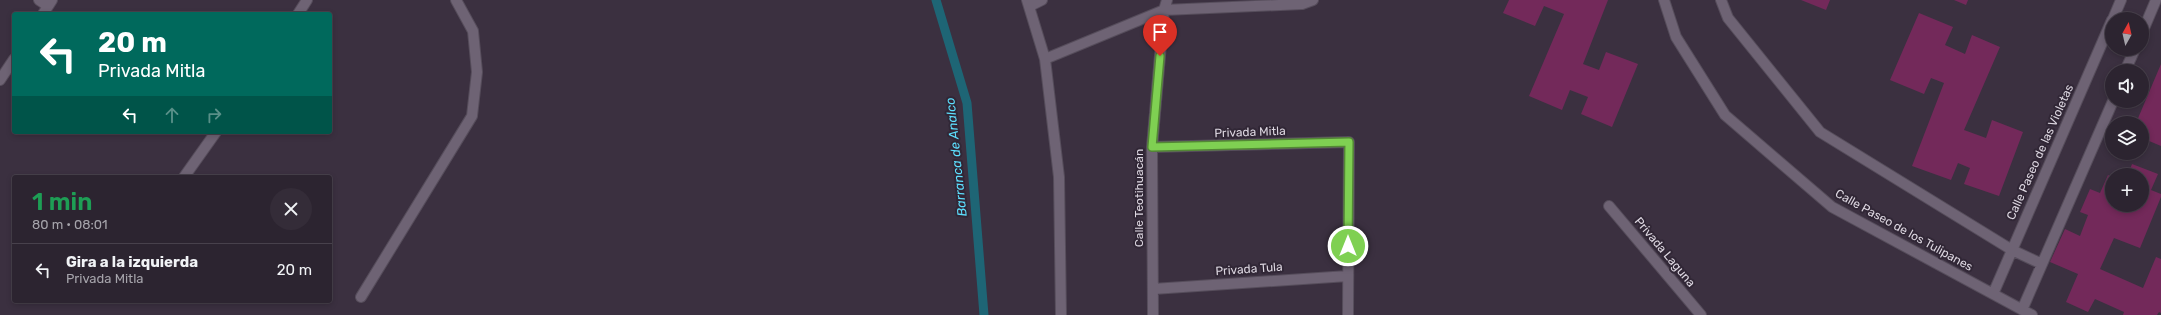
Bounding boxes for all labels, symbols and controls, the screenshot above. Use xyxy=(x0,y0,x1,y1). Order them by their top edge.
north arrow xyxy=(2105,12,2149,56)
map controls xyxy=(2105,12,2149,212)
pin xyxy=(1143,15,1177,56)
icon: arrive xyxy=(1149,21,1171,43)
text: 20 m xyxy=(98,26,167,59)
icon: left xyxy=(32,28,84,80)
text: Privada Mitla xyxy=(98,60,205,82)
button: sound xyxy=(2105,64,2149,108)
street label: Calle Paseo de las Violetas xyxy=(2004,82,2076,222)
water label: Barranca de Analco xyxy=(942,97,970,217)
icon: left xyxy=(119,104,141,126)
icon: ahead xyxy=(161,104,183,126)
icon: right xyxy=(203,104,225,126)
button: layers xyxy=(2105,116,2149,160)
street label: Privada Mitla xyxy=(1214,124,1286,140)
street label: Calle Teotihuacán xyxy=(1132,149,1146,247)
button: + xyxy=(2105,168,2149,212)
street label: Calle Paseo de los Tulipanes xyxy=(1833,186,1975,274)
text: 1 min xyxy=(32,188,92,216)
button: close xyxy=(270,188,312,230)
street label: Privada Laguna xyxy=(1632,214,1698,290)
text: 80 m · 08:01 xyxy=(32,217,108,232)
position arrow xyxy=(1327,225,1369,267)
text: Gira a la izquierda xyxy=(66,253,198,271)
icon: left xyxy=(32,259,54,281)
street label: Privada Tula xyxy=(1215,260,1283,278)
text: 20 m xyxy=(277,261,312,279)
text: Privada Mitla xyxy=(66,271,144,286)

